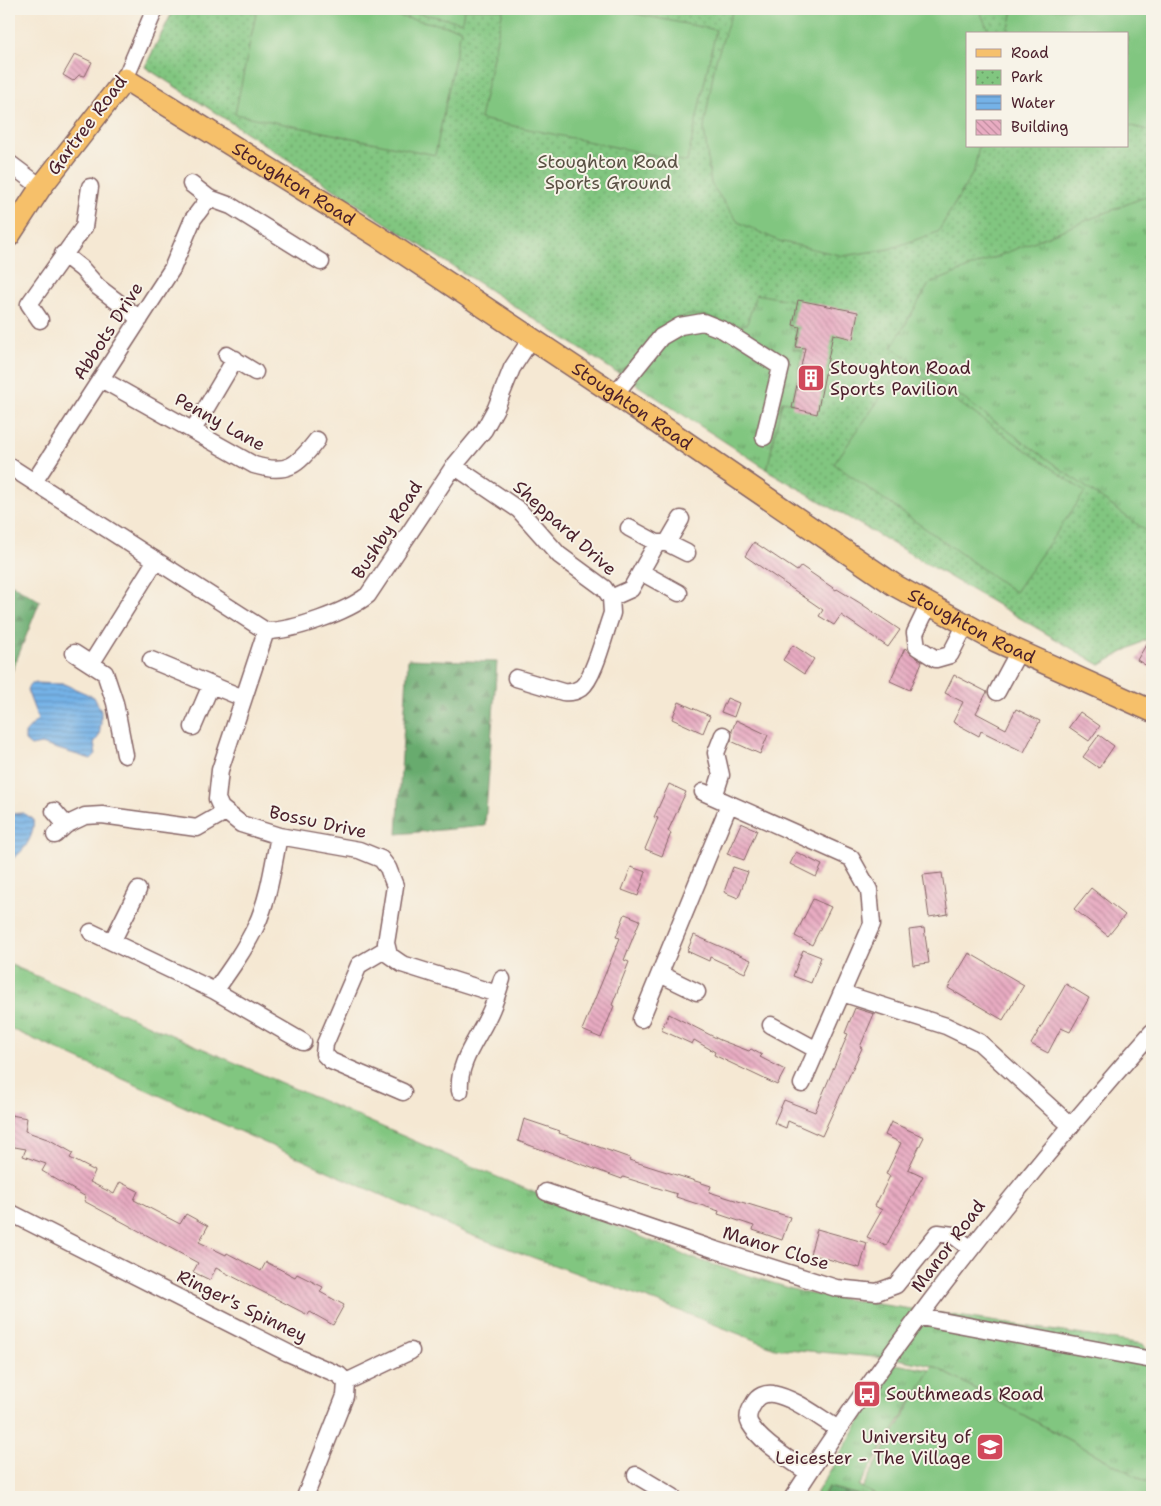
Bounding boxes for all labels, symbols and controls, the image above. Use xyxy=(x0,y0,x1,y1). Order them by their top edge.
legend xyxy=(966,32,1128,148)
text: Road xyxy=(1011,43,1049,63)
text: Park xyxy=(1011,67,1043,87)
street label: Gartree Road xyxy=(42,70,132,180)
text: Water xyxy=(1011,93,1055,113)
text: Building xyxy=(1011,117,1068,137)
street label: Stoughton Road xyxy=(228,136,360,231)
park label: Stoughton Road Sports Ground xyxy=(538,150,678,195)
street label: Abbots Drive xyxy=(67,277,149,385)
place label: Stoughton Road Sports Pavilion xyxy=(830,356,971,401)
street label: Stoughton Road xyxy=(567,357,697,456)
building icon: Stoughton Road Sports Pavilion xyxy=(796,363,826,393)
street label: Penny Lane xyxy=(170,387,270,457)
street label: Sheppard Drive xyxy=(508,475,622,581)
street label: Bushby Road xyxy=(346,476,428,584)
street label: Stoughton Road xyxy=(904,583,1039,669)
street label: Bossu Drive xyxy=(267,800,369,844)
street label: Manor Road xyxy=(905,1195,991,1297)
street label: Manor Close xyxy=(720,1220,832,1276)
street label: Ringer's Spinney xyxy=(173,1264,311,1348)
bus stop icon: Southmeads Road xyxy=(852,1379,882,1409)
place label: Southmeads Road xyxy=(886,1382,1044,1406)
place label: University of Leicester - The Village xyxy=(775,1425,971,1470)
school or university icon: University of Leicester - The Village xyxy=(975,1432,1005,1462)

